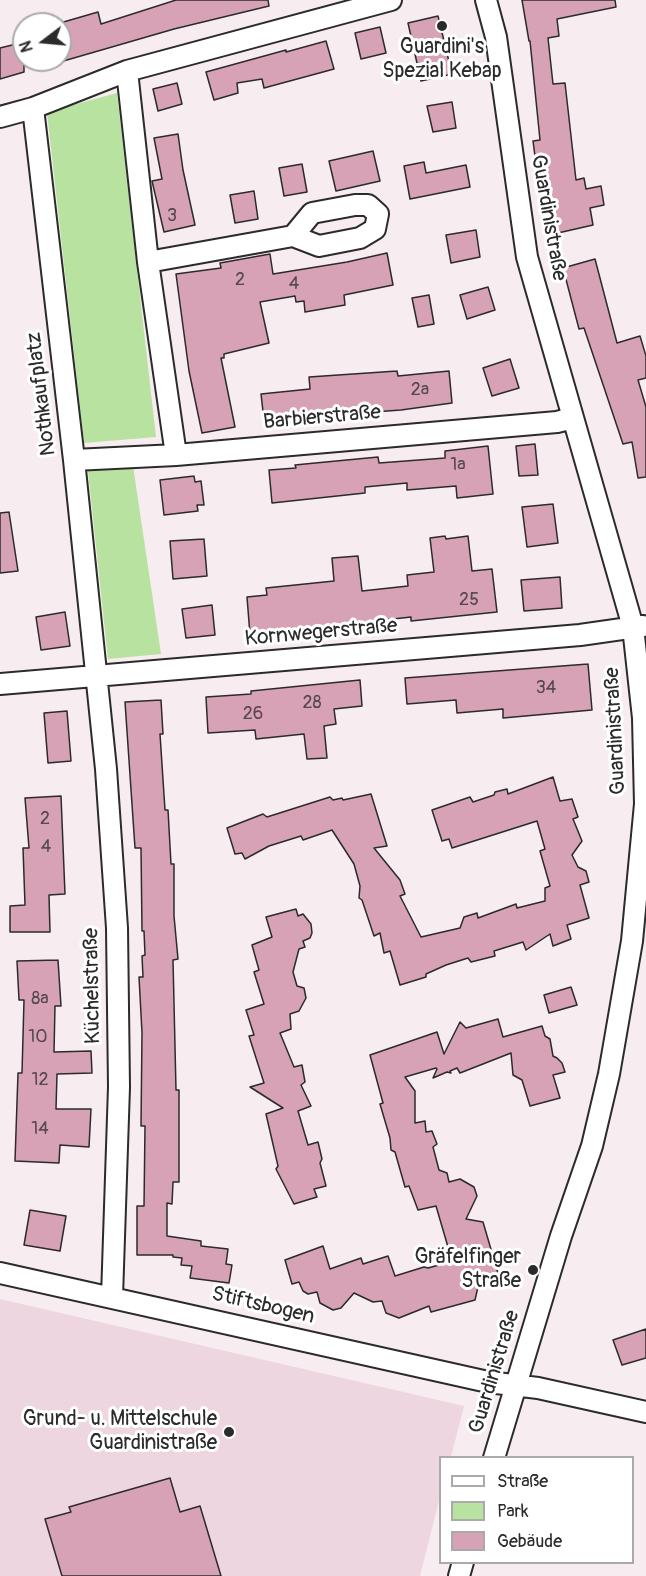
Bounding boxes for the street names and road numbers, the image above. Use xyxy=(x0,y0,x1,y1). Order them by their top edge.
street label: Guardinistraße xyxy=(525,153,571,283)
street label: Nothkaufplatz xyxy=(22,331,62,457)
street label: Barbierstraße xyxy=(262,400,382,436)
street label: Kornwegerstraße xyxy=(244,614,398,652)
street label: Guardinistraße xyxy=(600,667,632,795)
street label: Küchelstraße xyxy=(79,928,107,1044)
street label: Stiftsbogen xyxy=(209,1282,317,1330)
street label: Guardinistraße xyxy=(464,1307,526,1437)

